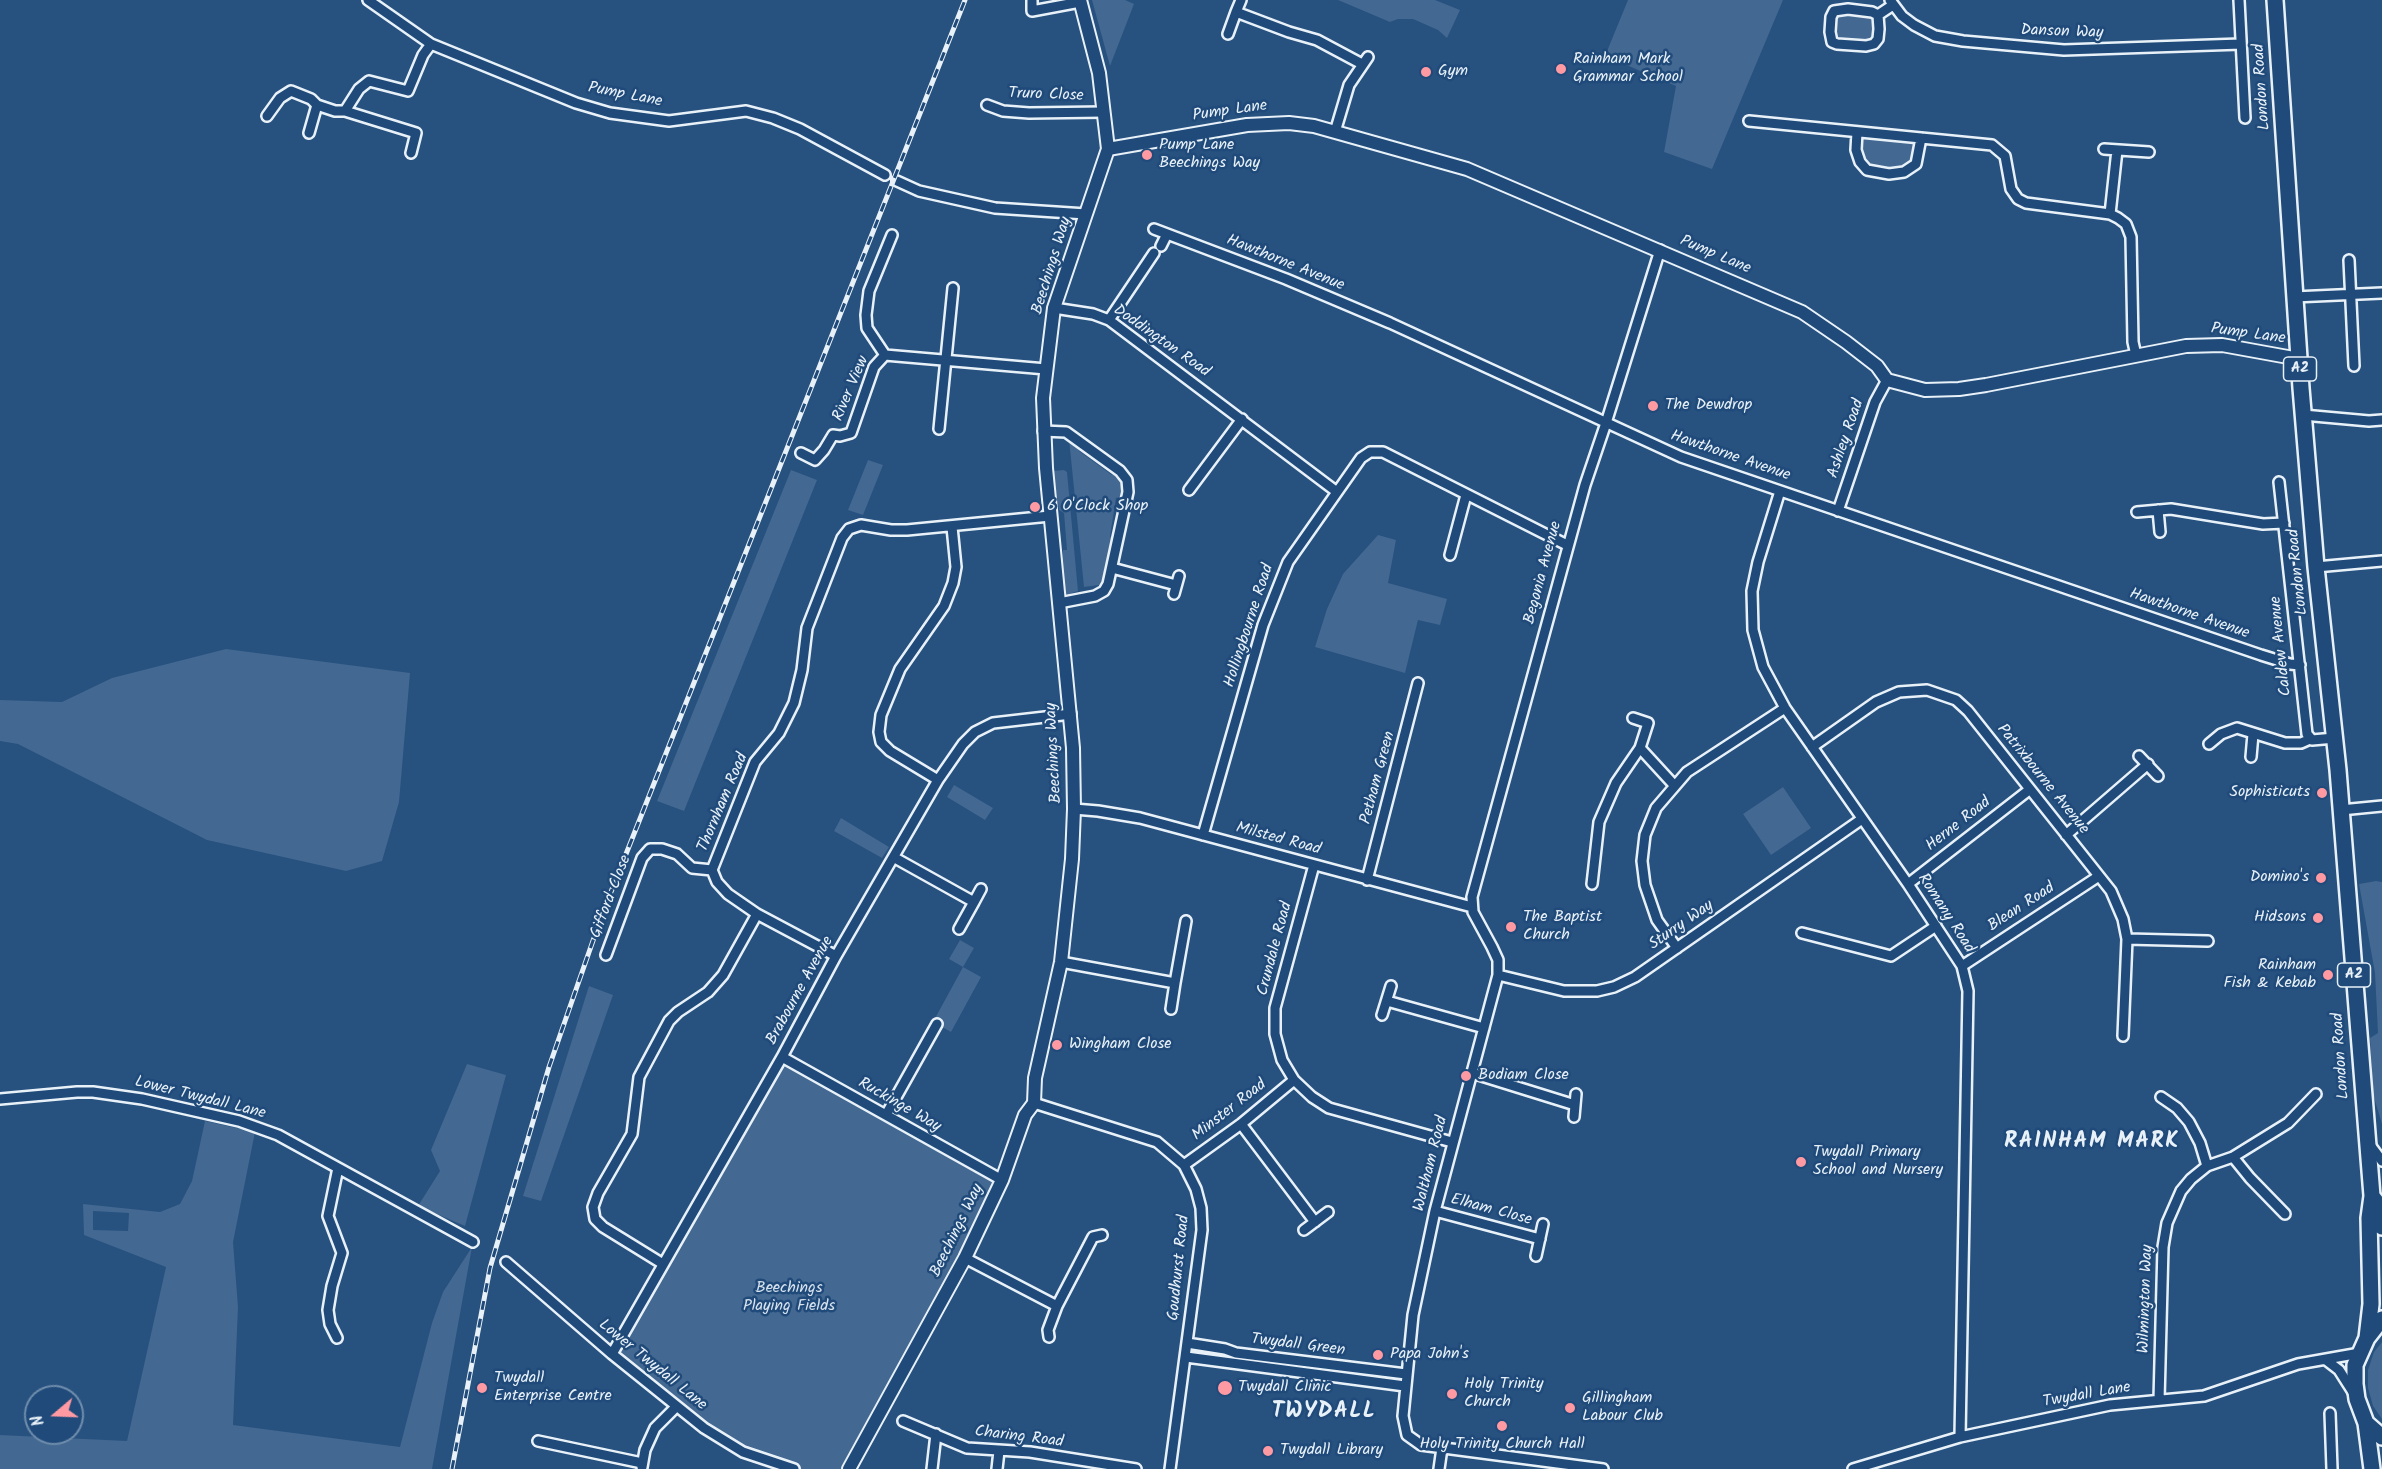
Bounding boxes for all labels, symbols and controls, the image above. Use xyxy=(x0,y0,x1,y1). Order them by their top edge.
street label: Danson Way xyxy=(2020,22,2104,44)
street label: London Road xyxy=(2250,43,2276,131)
place label: Rainham Mark Grammar School xyxy=(1573,50,1683,88)
place label: Gym xyxy=(1438,62,1468,82)
marker: Rainham Mark Grammar School xyxy=(1554,62,1568,76)
marker: Gym xyxy=(1419,65,1433,79)
street label: Pump Lane xyxy=(586,79,664,113)
street label: Truro Close xyxy=(1008,85,1084,107)
street label: Pump Lane xyxy=(1191,97,1269,127)
place label: Pump Lane Beechings Way xyxy=(1159,136,1260,174)
marker: Pump Lane Beechings Way xyxy=(1140,148,1154,162)
street label: Beechings Way xyxy=(1029,215,1077,317)
street label: Hawthorne Avenue xyxy=(1223,232,1347,296)
street label: Pump Lane xyxy=(1677,232,1753,280)
street label: Doddington Road xyxy=(1109,301,1213,383)
street label: Pump Lane xyxy=(2209,320,2287,350)
street label: River View xyxy=(830,353,874,425)
road number: A2 xyxy=(2284,357,2316,381)
place label: The Dewdrop xyxy=(1665,396,1752,416)
street label: Ashley Road xyxy=(1825,397,1869,481)
marker: The Dewdrop xyxy=(1646,399,1660,413)
street label: Hawthorne Avenue xyxy=(1668,427,1792,487)
place label: 6 O'Clock Shop xyxy=(1047,497,1148,517)
marker: 6 O'Clock Shop xyxy=(1028,500,1042,514)
street label: Begonia Avenue xyxy=(1521,520,1567,626)
street label: London Road xyxy=(2285,528,2313,616)
street label: Hollingbourne Road xyxy=(1221,562,1279,690)
street label: Hawthorne Avenue xyxy=(2127,585,2251,645)
street label: Caldew Avenue xyxy=(2267,595,2297,697)
street label: Beechings Way xyxy=(1043,702,1067,804)
street label: Patrixbourne Avenue xyxy=(1992,721,2092,839)
street label: Petham Green xyxy=(1357,729,1401,827)
street label: Thornham Road xyxy=(695,751,753,855)
place label: Sophisticuts xyxy=(2230,783,2310,803)
marker: Sophisticuts xyxy=(2315,786,2329,800)
street label: Herne Road xyxy=(1923,794,1995,856)
street label: Milsted Road xyxy=(1233,819,1323,861)
street label: Gifford Close xyxy=(587,853,637,941)
place label: Domino's xyxy=(2250,868,2309,888)
street label: Romany Road xyxy=(1912,870,1978,958)
marker: Domino's xyxy=(2314,871,2328,885)
street label: Blean Road xyxy=(1985,879,2059,937)
street label: Sturry Way xyxy=(1646,897,1718,955)
street label: Crundale Road xyxy=(1254,900,1298,998)
place label: The Baptist Church xyxy=(1523,908,1602,946)
place label: Hidsons xyxy=(2254,908,2306,928)
marker: Hidsons xyxy=(2311,911,2325,925)
marker: The Baptist Church xyxy=(1504,920,1518,934)
street label: Brabourne Avenue xyxy=(763,933,839,1049)
place label: Rainham Fish & Kebab xyxy=(2223,956,2316,994)
road number: A2 xyxy=(2338,963,2370,987)
marker: Rainham Fish & Kebab xyxy=(2321,968,2335,982)
street label: London Road xyxy=(2329,1012,2355,1100)
place label: Wingham Close xyxy=(1069,1035,1171,1055)
marker: Wingham Close xyxy=(1050,1038,1064,1052)
place label: Bodiam Close xyxy=(1478,1066,1569,1086)
marker: Bodiam Close xyxy=(1459,1069,1473,1083)
street label: Lower Twydall Lane xyxy=(133,1073,267,1125)
street label: Ruckinge Way xyxy=(854,1075,944,1137)
street label: Minster Road xyxy=(1189,1076,1271,1146)
street label: Waltham Road xyxy=(1411,1114,1453,1214)
district label: RAINHAM MARK xyxy=(2004,1130,2180,1156)
place label: Twydall Primary School and Nursery xyxy=(1813,1143,1943,1181)
marker: Twydall Primary School and Nursery xyxy=(1794,1155,1808,1169)
street label: Beechings Way xyxy=(927,1181,989,1281)
street label: Elham Close xyxy=(1448,1191,1534,1231)
street label: Goudhurst Road xyxy=(1165,1214,1195,1322)
street label: Wilmington Way xyxy=(2136,1244,2158,1354)
park label: Beechings Playing Fields xyxy=(743,1279,835,1317)
street label: Lower Twydall Lane xyxy=(594,1316,710,1416)
street label: Twydall Green xyxy=(1250,1331,1346,1361)
place label: Papa John's xyxy=(1390,1345,1469,1365)
marker: Papa John's xyxy=(1371,1348,1385,1362)
place label: Twydall Enterprise Centre xyxy=(494,1369,612,1407)
place label: Holy Trinity Church xyxy=(1464,1375,1544,1413)
place label: Twydall Clinic xyxy=(1238,1378,1331,1398)
marker: Twydall Clinic xyxy=(1216,1379,1234,1397)
street label: Twydall Lane xyxy=(2042,1379,2132,1413)
marker: Twydall Enterprise Centre xyxy=(475,1381,489,1395)
north arrow xyxy=(24,1385,84,1445)
marker: Holy Trinity Church xyxy=(1445,1387,1459,1401)
place label: Gillingham Labour Club xyxy=(1582,1389,1663,1427)
district label: TWYDALL xyxy=(1272,1400,1376,1426)
marker: Gillingham Labour Club xyxy=(1563,1401,1577,1415)
text: N xyxy=(25,1412,52,1429)
marker: Holy Trinity Church Hall xyxy=(1495,1419,1509,1433)
street label: Charing Road xyxy=(973,1423,1065,1453)
place label: Holy Trinity Church Hall xyxy=(1419,1435,1585,1455)
place label: Twydall Library xyxy=(1280,1441,1383,1461)
marker: Twydall Library xyxy=(1261,1444,1275,1458)

